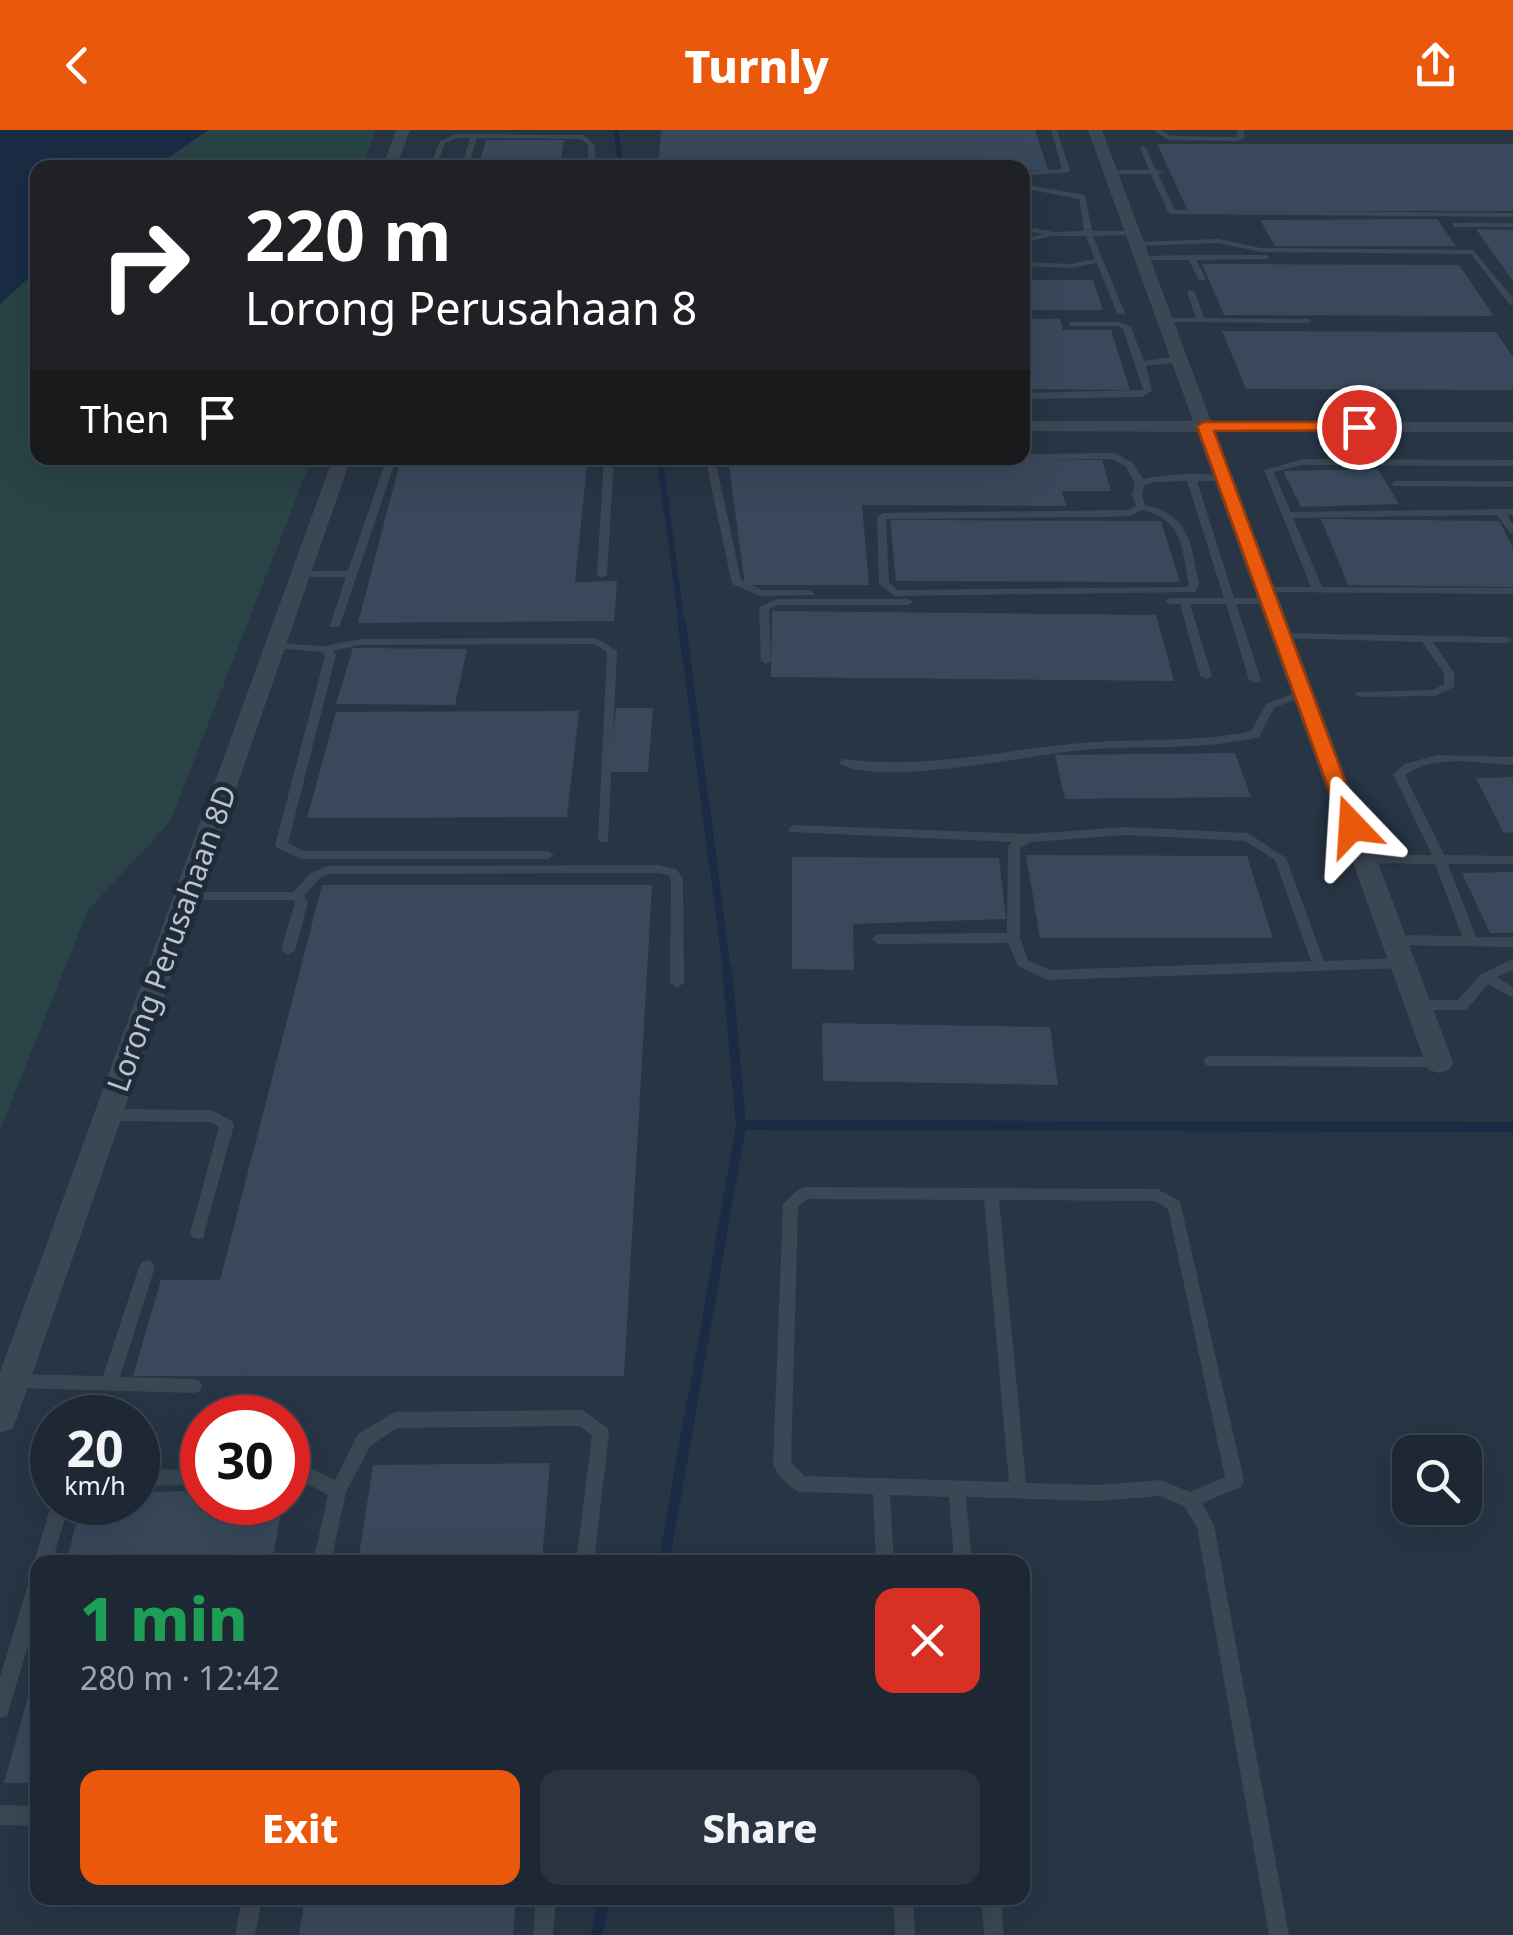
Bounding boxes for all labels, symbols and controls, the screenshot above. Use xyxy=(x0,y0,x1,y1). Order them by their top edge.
text: Turnly xyxy=(684,35,829,96)
icon: back xyxy=(50,38,105,93)
icon: share xyxy=(1408,38,1463,93)
text: 220 m xyxy=(245,186,452,282)
icon: right xyxy=(80,200,210,330)
text: Lorong Perusahaan 8 xyxy=(245,277,697,338)
pin xyxy=(1317,385,1402,470)
icon: arrive xyxy=(190,390,245,445)
text: Then xyxy=(80,392,170,444)
icon: arrive xyxy=(1332,400,1387,455)
position arrow xyxy=(1300,774,1404,878)
street label: Lorong Perusahaan 8D xyxy=(96,779,246,1097)
speed limit sign: 30 xyxy=(180,1395,310,1525)
text: 20 xyxy=(66,1414,124,1482)
map controls xyxy=(1392,1435,1482,1525)
button: search xyxy=(1392,1435,1482,1525)
text: km/h xyxy=(64,1468,126,1502)
text: 1 min xyxy=(80,1577,248,1659)
button: close xyxy=(875,1588,980,1693)
text: 280 m · 12:42 xyxy=(80,1656,280,1699)
button: Exit xyxy=(80,1770,520,1885)
button: Share xyxy=(540,1770,980,1885)

